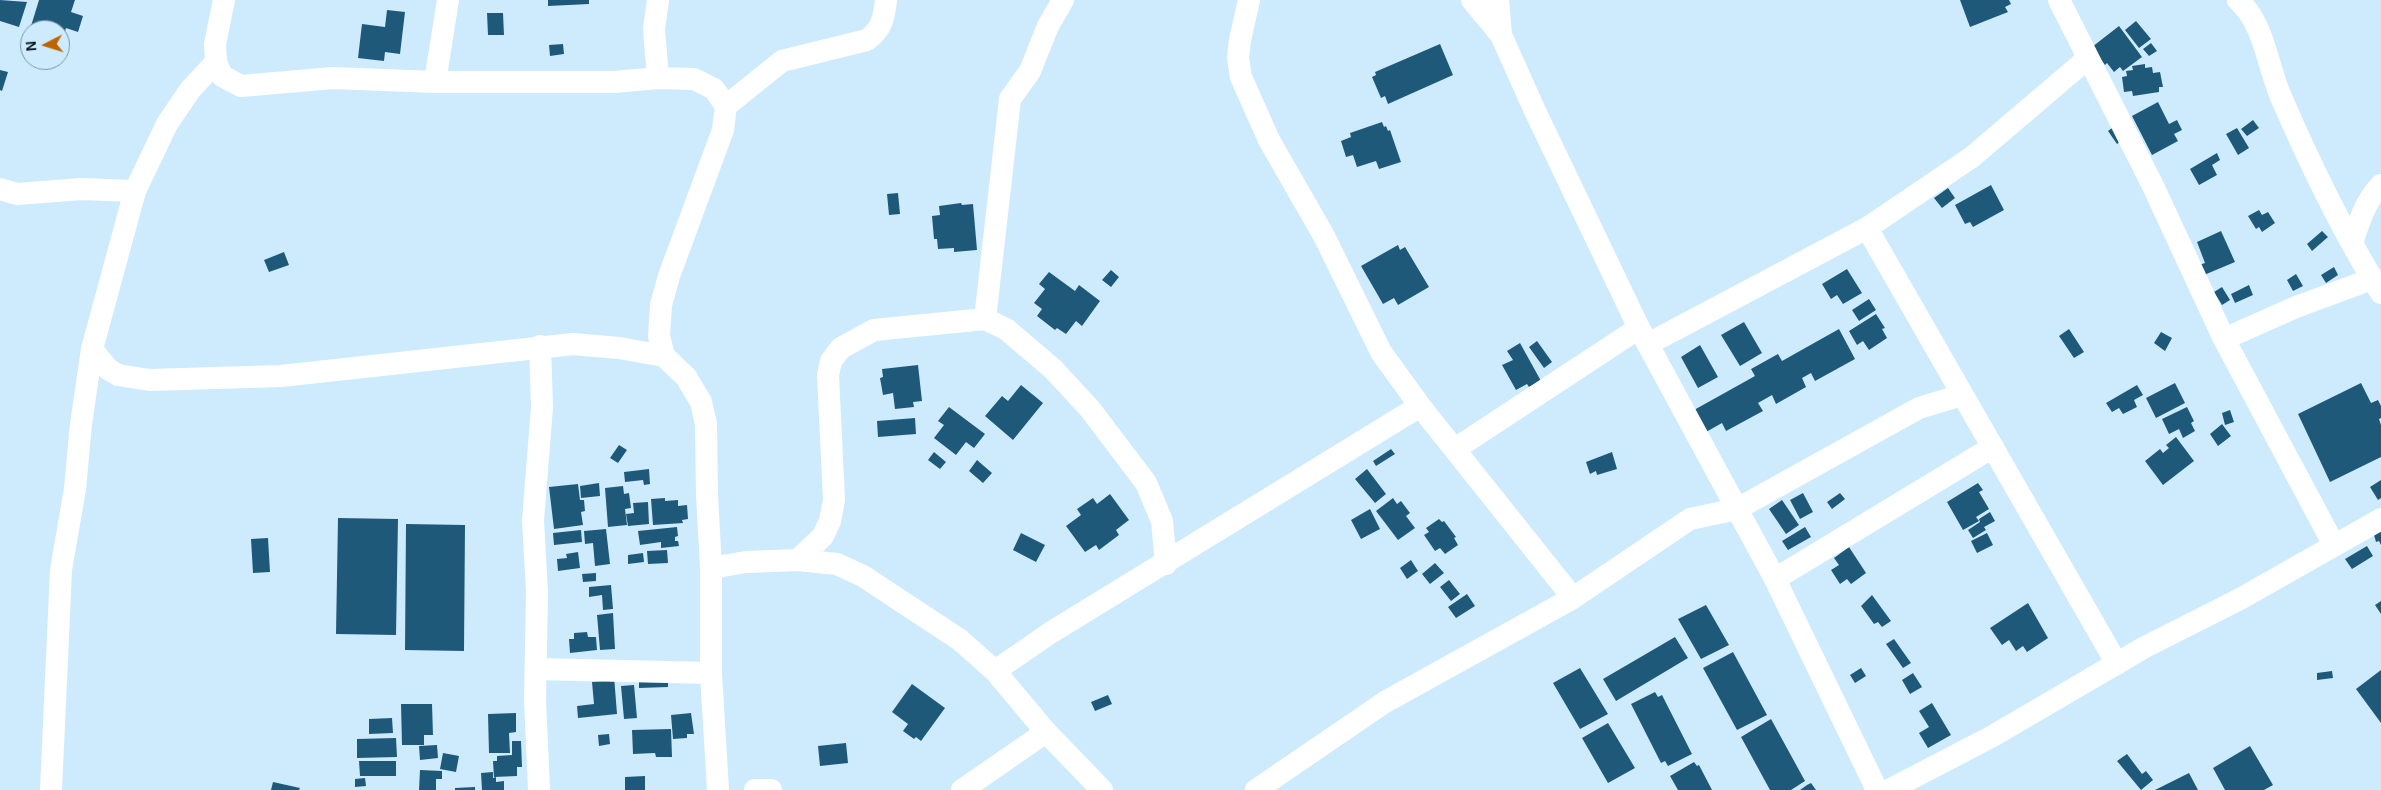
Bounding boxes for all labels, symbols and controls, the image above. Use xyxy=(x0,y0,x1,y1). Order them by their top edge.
north arrow xyxy=(20,20,70,70)
text: N xyxy=(23,40,39,52)

